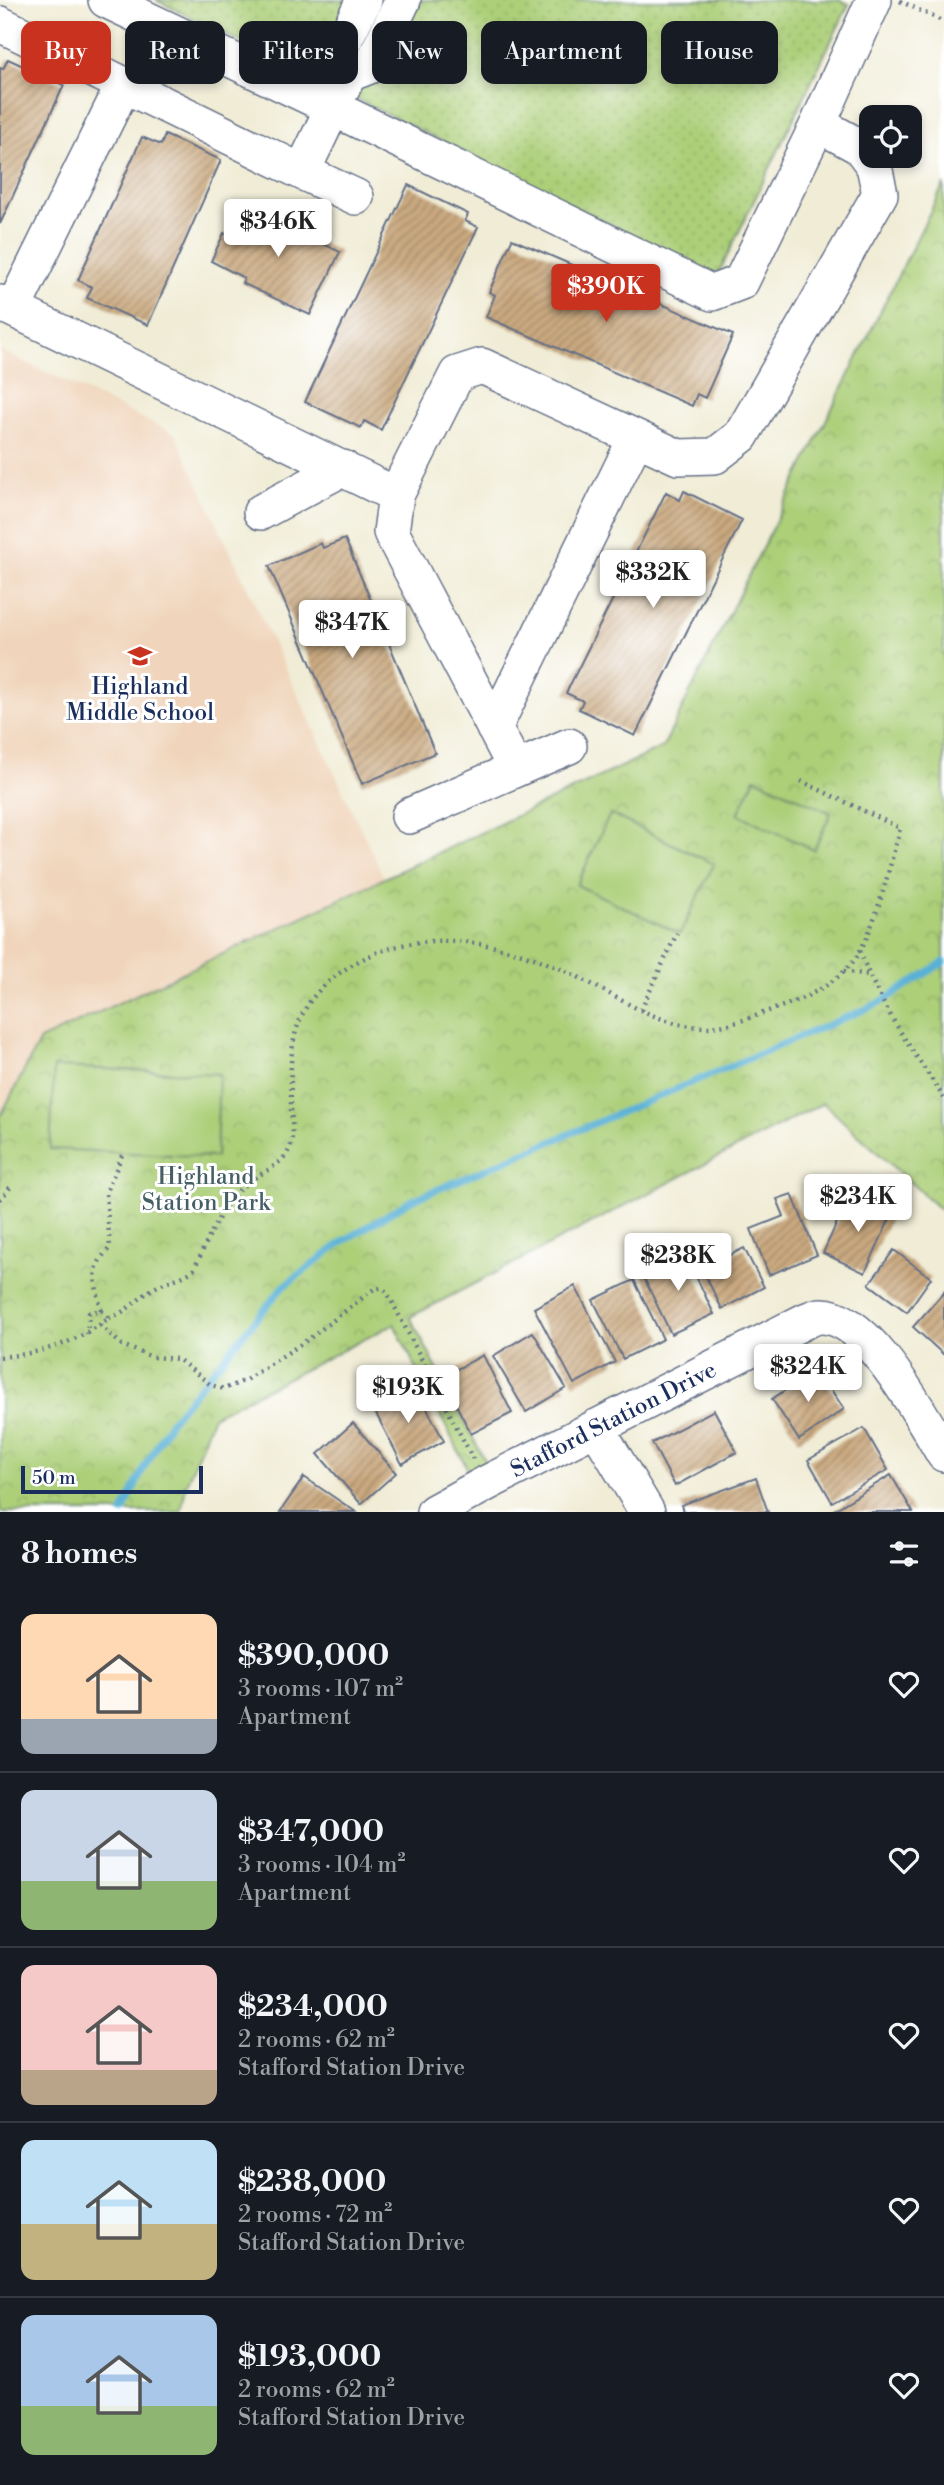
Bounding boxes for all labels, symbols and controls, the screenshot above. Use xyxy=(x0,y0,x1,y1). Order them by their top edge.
chip: Buy xyxy=(21,21,111,84)
chip: Rent xyxy=(125,21,225,84)
chip: Filters xyxy=(239,21,358,84)
chip: New xyxy=(372,21,467,84)
chip: Apartment xyxy=(481,21,647,84)
chip: House xyxy=(661,21,778,84)
map controls xyxy=(859,105,922,168)
button: locate xyxy=(859,105,922,168)
pin: $346K xyxy=(229,200,327,259)
text: $346K xyxy=(240,208,316,236)
pin: $390K xyxy=(557,264,655,324)
text: $390K xyxy=(567,273,645,301)
pin: $332K xyxy=(604,550,702,610)
text: $332K xyxy=(616,559,690,587)
pin: $347K xyxy=(303,600,401,660)
text: $347K xyxy=(315,609,389,637)
school or university icon: Highland Middle School xyxy=(126,642,154,670)
place label: Highland Middle School xyxy=(66,673,214,727)
park label: Highland Station Park xyxy=(142,1163,271,1217)
pin: $234K xyxy=(809,1174,907,1234)
text: $234K xyxy=(820,1183,896,1211)
pin: $238K xyxy=(629,1234,727,1293)
text: $238K xyxy=(640,1242,716,1270)
pin: $324K xyxy=(759,1344,857,1404)
text: $324K xyxy=(770,1353,846,1381)
street label: Stafford Station Drive xyxy=(506,1356,721,1484)
pin: $193K xyxy=(359,1366,457,1425)
text: $193K xyxy=(372,1374,444,1402)
scale bar xyxy=(21,1463,203,1495)
text: 50 m xyxy=(32,1466,76,1490)
text: 8 homes xyxy=(21,1535,137,1573)
icon: filters xyxy=(885,1535,923,1573)
text: $390,000 xyxy=(238,1637,389,1675)
icon: home xyxy=(77,1642,161,1726)
icon: heart xyxy=(885,1665,923,1703)
text: 3 rooms · 107 m² xyxy=(238,1675,403,1703)
text: Apartment xyxy=(238,1703,351,1731)
text: $347,000 xyxy=(238,1813,384,1851)
icon: home xyxy=(77,1818,161,1902)
icon: heart xyxy=(885,1841,923,1879)
text: 3 rooms · 104 m² xyxy=(238,1851,406,1879)
text: Apartment xyxy=(238,1879,351,1907)
text: $234,000 xyxy=(238,1988,388,2026)
icon: home xyxy=(77,1993,161,2077)
icon: heart xyxy=(885,2016,923,2054)
text: 2 rooms · 62 m² xyxy=(238,2026,395,2054)
text: Stafford Station Drive xyxy=(238,2054,465,2082)
text: $238,000 xyxy=(238,2163,386,2201)
icon: home xyxy=(77,2168,161,2252)
icon: heart xyxy=(885,2191,923,2229)
text: 2 rooms · 72 m² xyxy=(238,2201,392,2229)
text: Stafford Station Drive xyxy=(238,2229,465,2257)
text: $193,000 xyxy=(238,2338,381,2376)
icon: home xyxy=(77,2343,161,2427)
icon: heart xyxy=(885,2366,923,2404)
text: 2 rooms · 62 m² xyxy=(238,2376,395,2404)
text: Stafford Station Drive xyxy=(238,2404,465,2432)

